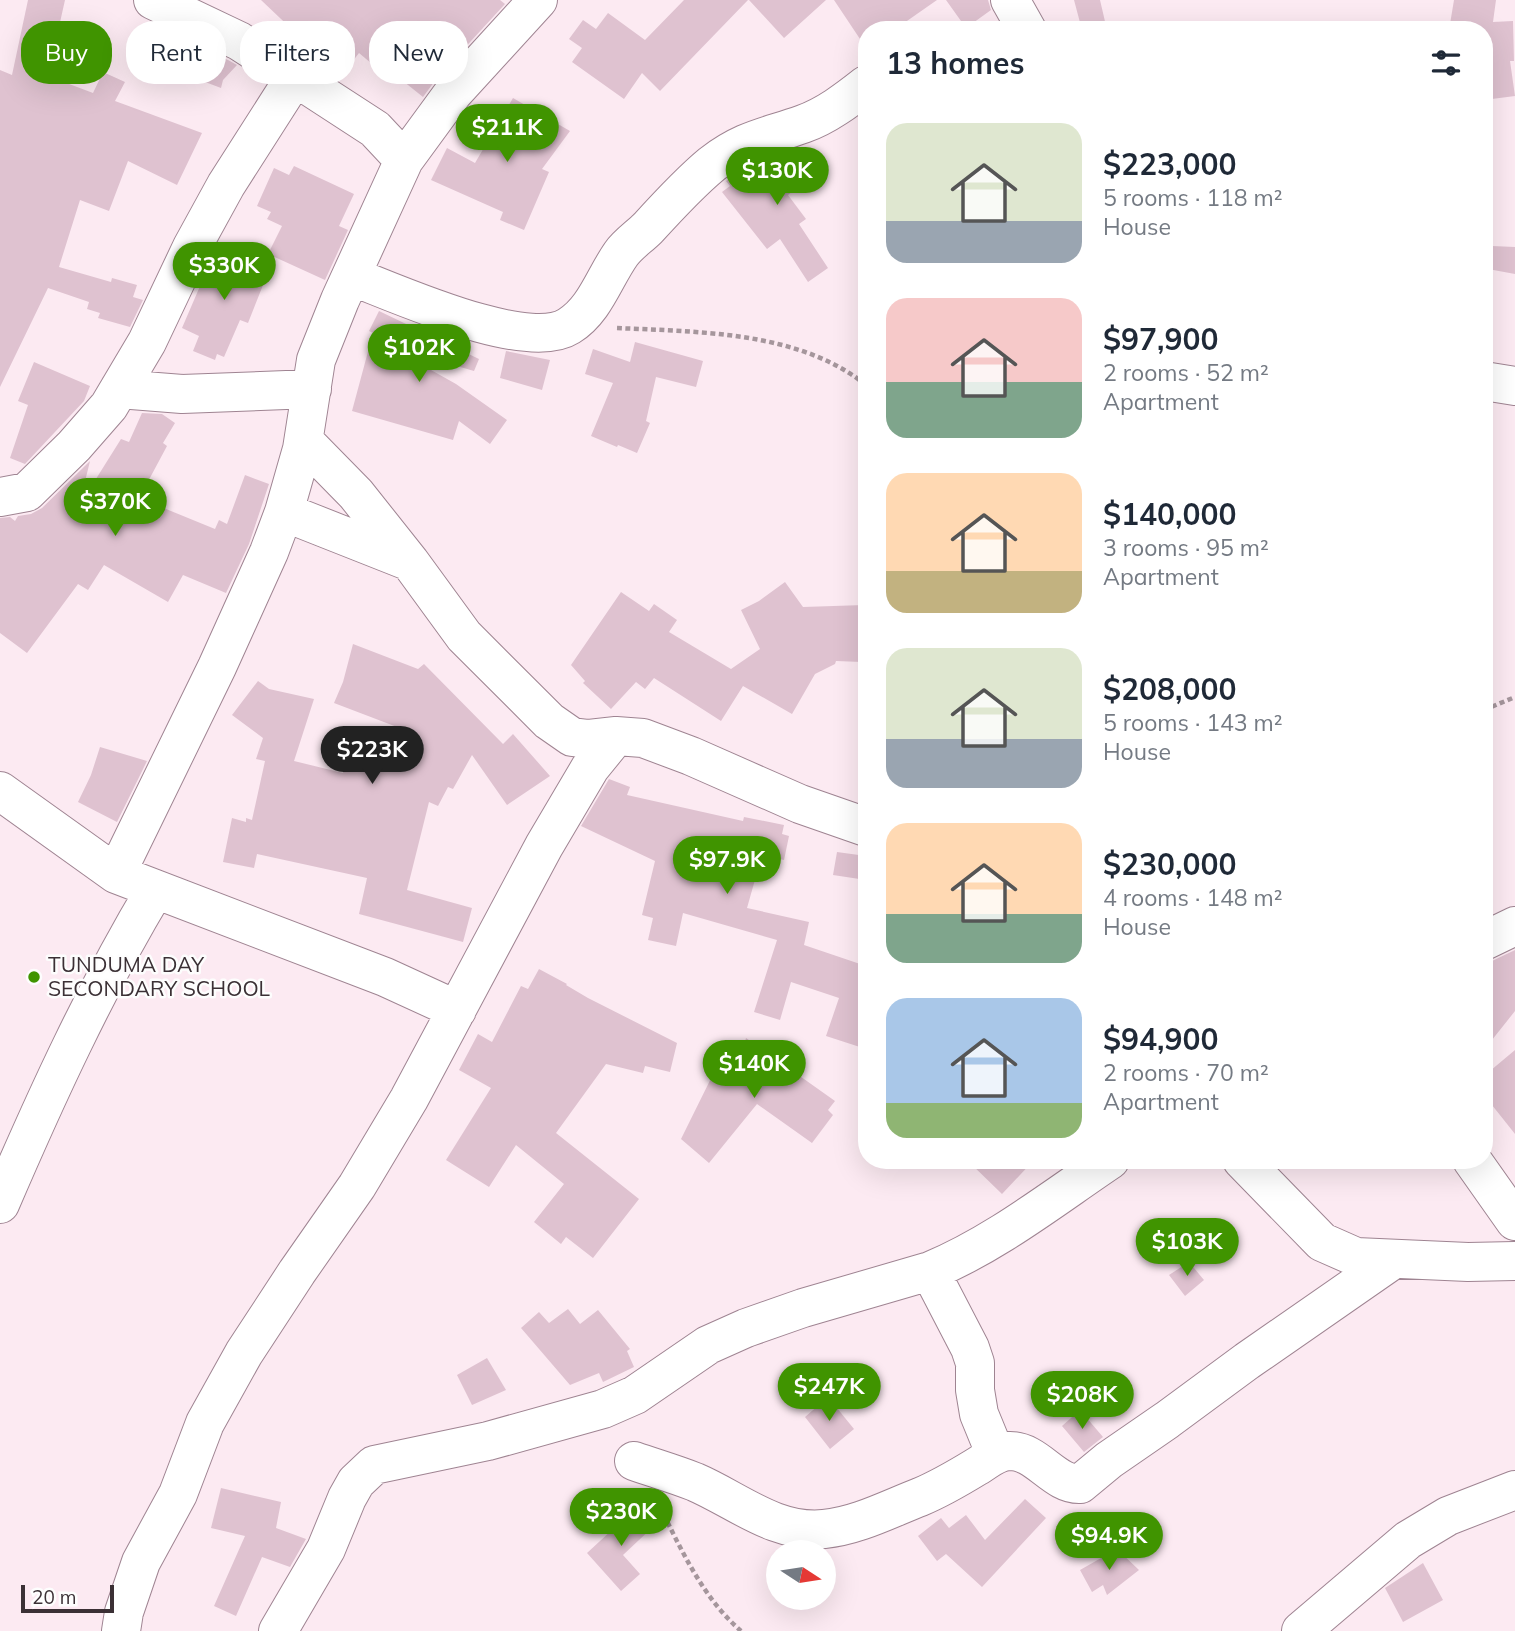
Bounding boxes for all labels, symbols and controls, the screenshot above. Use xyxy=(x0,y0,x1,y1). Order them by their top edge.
chip: Buy xyxy=(21,21,112,84)
chip: Rent xyxy=(126,21,226,84)
chip: Filters xyxy=(240,21,355,84)
chip: New xyxy=(369,21,468,84)
text: 13 homes xyxy=(886,44,1025,82)
icon: filters xyxy=(1427,44,1465,82)
pin: $211K xyxy=(458,104,556,164)
text: $211K xyxy=(472,112,542,141)
text: $223,000 xyxy=(1103,145,1236,183)
pin: $130K xyxy=(728,148,826,207)
icon: home xyxy=(942,151,1026,235)
text: $130K xyxy=(742,155,812,184)
text: 5 rooms · 118 m² xyxy=(1103,183,1283,212)
text: House xyxy=(1103,212,1171,241)
pin: $330K xyxy=(175,243,273,302)
text: $330K xyxy=(189,250,259,279)
text: $97,900 xyxy=(1103,320,1218,358)
pin: $102K xyxy=(370,324,468,384)
icon: home xyxy=(942,326,1026,410)
text: $102K xyxy=(384,332,454,361)
text: 2 rooms · 52 m² xyxy=(1103,358,1269,387)
text: Apartment xyxy=(1103,387,1219,416)
pin: $370K xyxy=(66,478,164,538)
text: $370K xyxy=(80,486,150,515)
text: $140,000 xyxy=(1103,495,1236,533)
icon: home xyxy=(942,501,1026,585)
text: 3 rooms · 95 m² xyxy=(1103,533,1269,562)
text: Apartment xyxy=(1103,562,1219,591)
text: $208,000 xyxy=(1103,670,1236,708)
icon: home xyxy=(942,676,1026,760)
text: 5 rooms · 143 m² xyxy=(1103,708,1283,737)
pin: $223K xyxy=(323,726,421,786)
text: $223K xyxy=(337,734,407,763)
text: House xyxy=(1103,737,1171,766)
pin: $97.9K xyxy=(670,836,784,896)
text: $97.9K xyxy=(689,844,765,873)
text: $230,000 xyxy=(1103,845,1236,883)
icon: home xyxy=(942,851,1026,935)
text: 4 rooms · 148 m² xyxy=(1103,883,1283,912)
text: House xyxy=(1103,912,1171,941)
place label: TUNDUMA DAY SECONDARY SCHOOL xyxy=(48,951,271,1001)
marker: TUNDUMA DAY SECONDARY SCHOOL xyxy=(26,969,42,985)
text: $94,900 xyxy=(1103,1020,1218,1058)
icon: home xyxy=(942,1026,1026,1110)
pin: $140K xyxy=(705,1040,803,1100)
text: $140K xyxy=(719,1048,789,1077)
text: 2 rooms · 70 m² xyxy=(1103,1058,1269,1087)
text: Apartment xyxy=(1103,1087,1219,1116)
pin: $103K xyxy=(1138,1218,1236,1278)
text: $103K xyxy=(1152,1226,1222,1255)
pin: $247K xyxy=(780,1364,878,1423)
text: $247K xyxy=(794,1371,864,1400)
pin: $208K xyxy=(1033,1372,1131,1431)
text: $208K xyxy=(1047,1379,1117,1408)
pin: $230K xyxy=(572,1488,670,1548)
text: $230K xyxy=(586,1496,656,1525)
pin: $94.9K xyxy=(1052,1512,1166,1572)
text: $94.9K xyxy=(1071,1520,1147,1549)
north arrow xyxy=(766,1540,836,1610)
map controls xyxy=(766,1540,836,1610)
scale bar xyxy=(21,1582,114,1614)
text: 20 m xyxy=(32,1585,76,1609)

